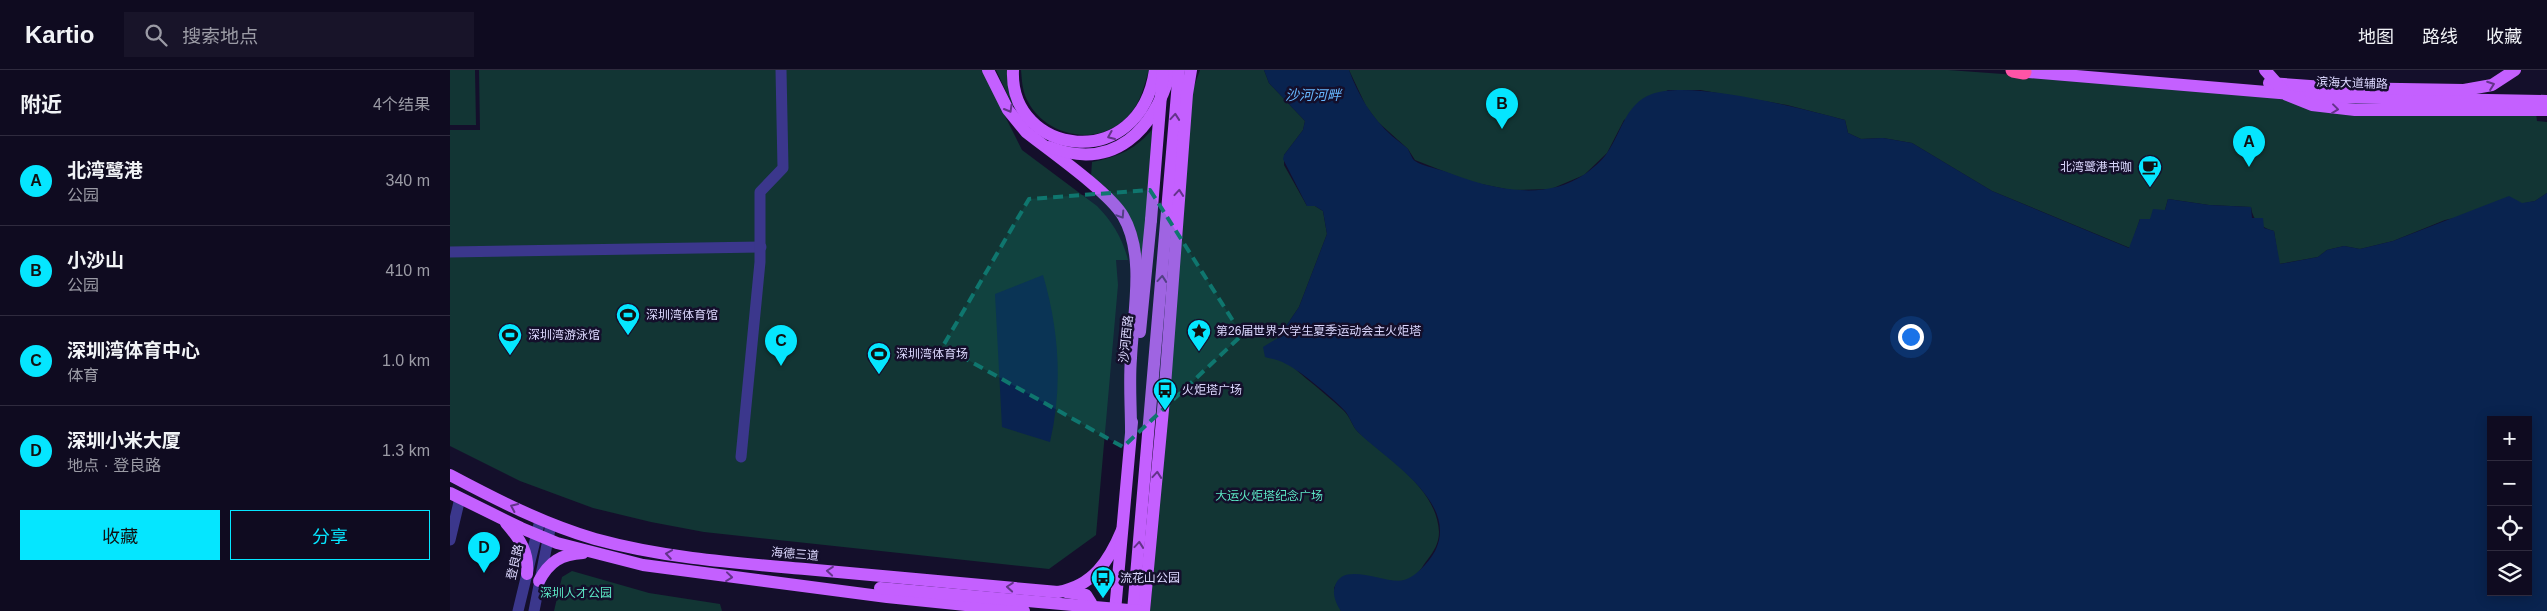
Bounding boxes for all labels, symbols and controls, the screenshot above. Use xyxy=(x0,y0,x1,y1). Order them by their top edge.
search box xyxy=(124,12,474,57)
text: Kartio xyxy=(25,21,94,48)
icon: search xyxy=(142,21,170,49)
text: 搜索地点 xyxy=(182,26,258,47)
text: 地图 xyxy=(2358,27,2394,47)
text: 路线 xyxy=(2422,27,2458,47)
text: 收藏 xyxy=(2486,27,2522,47)
street label: 滨海大道辅路 xyxy=(2316,75,2388,91)
one-way arrow xyxy=(2486,81,2495,91)
water label: 沙河河畔 xyxy=(1285,87,1343,103)
pin: B xyxy=(1486,88,1518,129)
text: 附近 xyxy=(20,93,62,116)
text: 4个结果 xyxy=(373,96,430,113)
one-way arrow xyxy=(2331,103,2339,114)
one-way arrow xyxy=(1002,104,1012,113)
one-way arrow xyxy=(1169,112,1180,120)
pin: A xyxy=(2233,126,2265,167)
one-way arrow xyxy=(1107,129,1116,140)
cafe icon: 北湾鹭港书咖 xyxy=(2137,154,2163,188)
text: 北湾鹭港 xyxy=(67,160,143,181)
place label: 北湾鹭港书咖 xyxy=(2060,160,2132,174)
text: A xyxy=(30,172,42,189)
text: 340 m xyxy=(386,172,430,189)
text: 公园 xyxy=(67,187,99,204)
one-way arrow xyxy=(1173,189,1184,197)
one-way arrow xyxy=(1115,209,1124,219)
text: 小沙山 xyxy=(67,250,124,271)
text: B xyxy=(30,262,42,279)
text: 410 m xyxy=(386,262,430,279)
one-way arrow xyxy=(1156,274,1167,282)
text: 公园 xyxy=(67,277,99,294)
sports icon: 深圳湾体育馆 xyxy=(615,302,641,336)
place label: 深圳湾体育馆 xyxy=(646,308,718,322)
street label: 沙河西路 xyxy=(1117,314,1135,364)
place icon: 第26届世界大学生夏季运动会主火炬塔 xyxy=(1186,318,1212,352)
sports icon: 深圳湾游泳馆 xyxy=(497,322,523,356)
place label: 第26届世界大学生夏季运动会主火炬塔 xyxy=(1216,324,1421,338)
your location xyxy=(1898,324,1924,350)
pin: C xyxy=(765,325,797,366)
place label: 深圳湾游泳馆 xyxy=(528,328,600,342)
text: 深圳湾体育中心 xyxy=(67,340,200,361)
sports icon: 深圳湾体育场 xyxy=(866,341,892,375)
place label: 深圳湾体育场 xyxy=(896,347,968,361)
text: C xyxy=(30,352,42,369)
text: 1.0 km xyxy=(382,352,430,369)
text: 体育 xyxy=(67,367,99,384)
bus stop icon: 火炬塔广场 xyxy=(1152,377,1178,411)
place label: 火炬塔广场 xyxy=(1182,383,1242,397)
map controls xyxy=(2487,416,2532,596)
button: + xyxy=(2487,416,2532,461)
text: 深圳小米大厦 xyxy=(67,430,181,451)
text: D xyxy=(30,442,42,459)
text: 1.3 km xyxy=(382,442,430,459)
text: 地点 · 登良路 xyxy=(67,457,161,474)
button: − xyxy=(2487,461,2532,506)
one-way arrow xyxy=(1151,471,1162,479)
park label: 大运火炬塔纪念广场 xyxy=(1215,489,1323,503)
one-way arrow xyxy=(510,503,519,514)
button: locate xyxy=(2487,506,2532,551)
button: 收藏 xyxy=(20,510,220,560)
button: 分享 xyxy=(230,510,430,560)
pin: D xyxy=(468,532,500,573)
one-way arrow xyxy=(1133,541,1144,549)
street label: 登良路 xyxy=(504,543,526,581)
street label: 海德三道 xyxy=(770,545,820,563)
one-way arrow xyxy=(664,550,673,560)
button: layers xyxy=(2487,551,2532,596)
bus stop icon: 流花山公园 xyxy=(1090,565,1116,599)
one-way arrow xyxy=(826,566,834,577)
one-way arrow xyxy=(725,571,733,582)
place label: 流花山公园 xyxy=(1120,571,1180,585)
one-way arrow xyxy=(1005,582,1013,593)
park label: 深圳人才公园 xyxy=(540,586,612,600)

